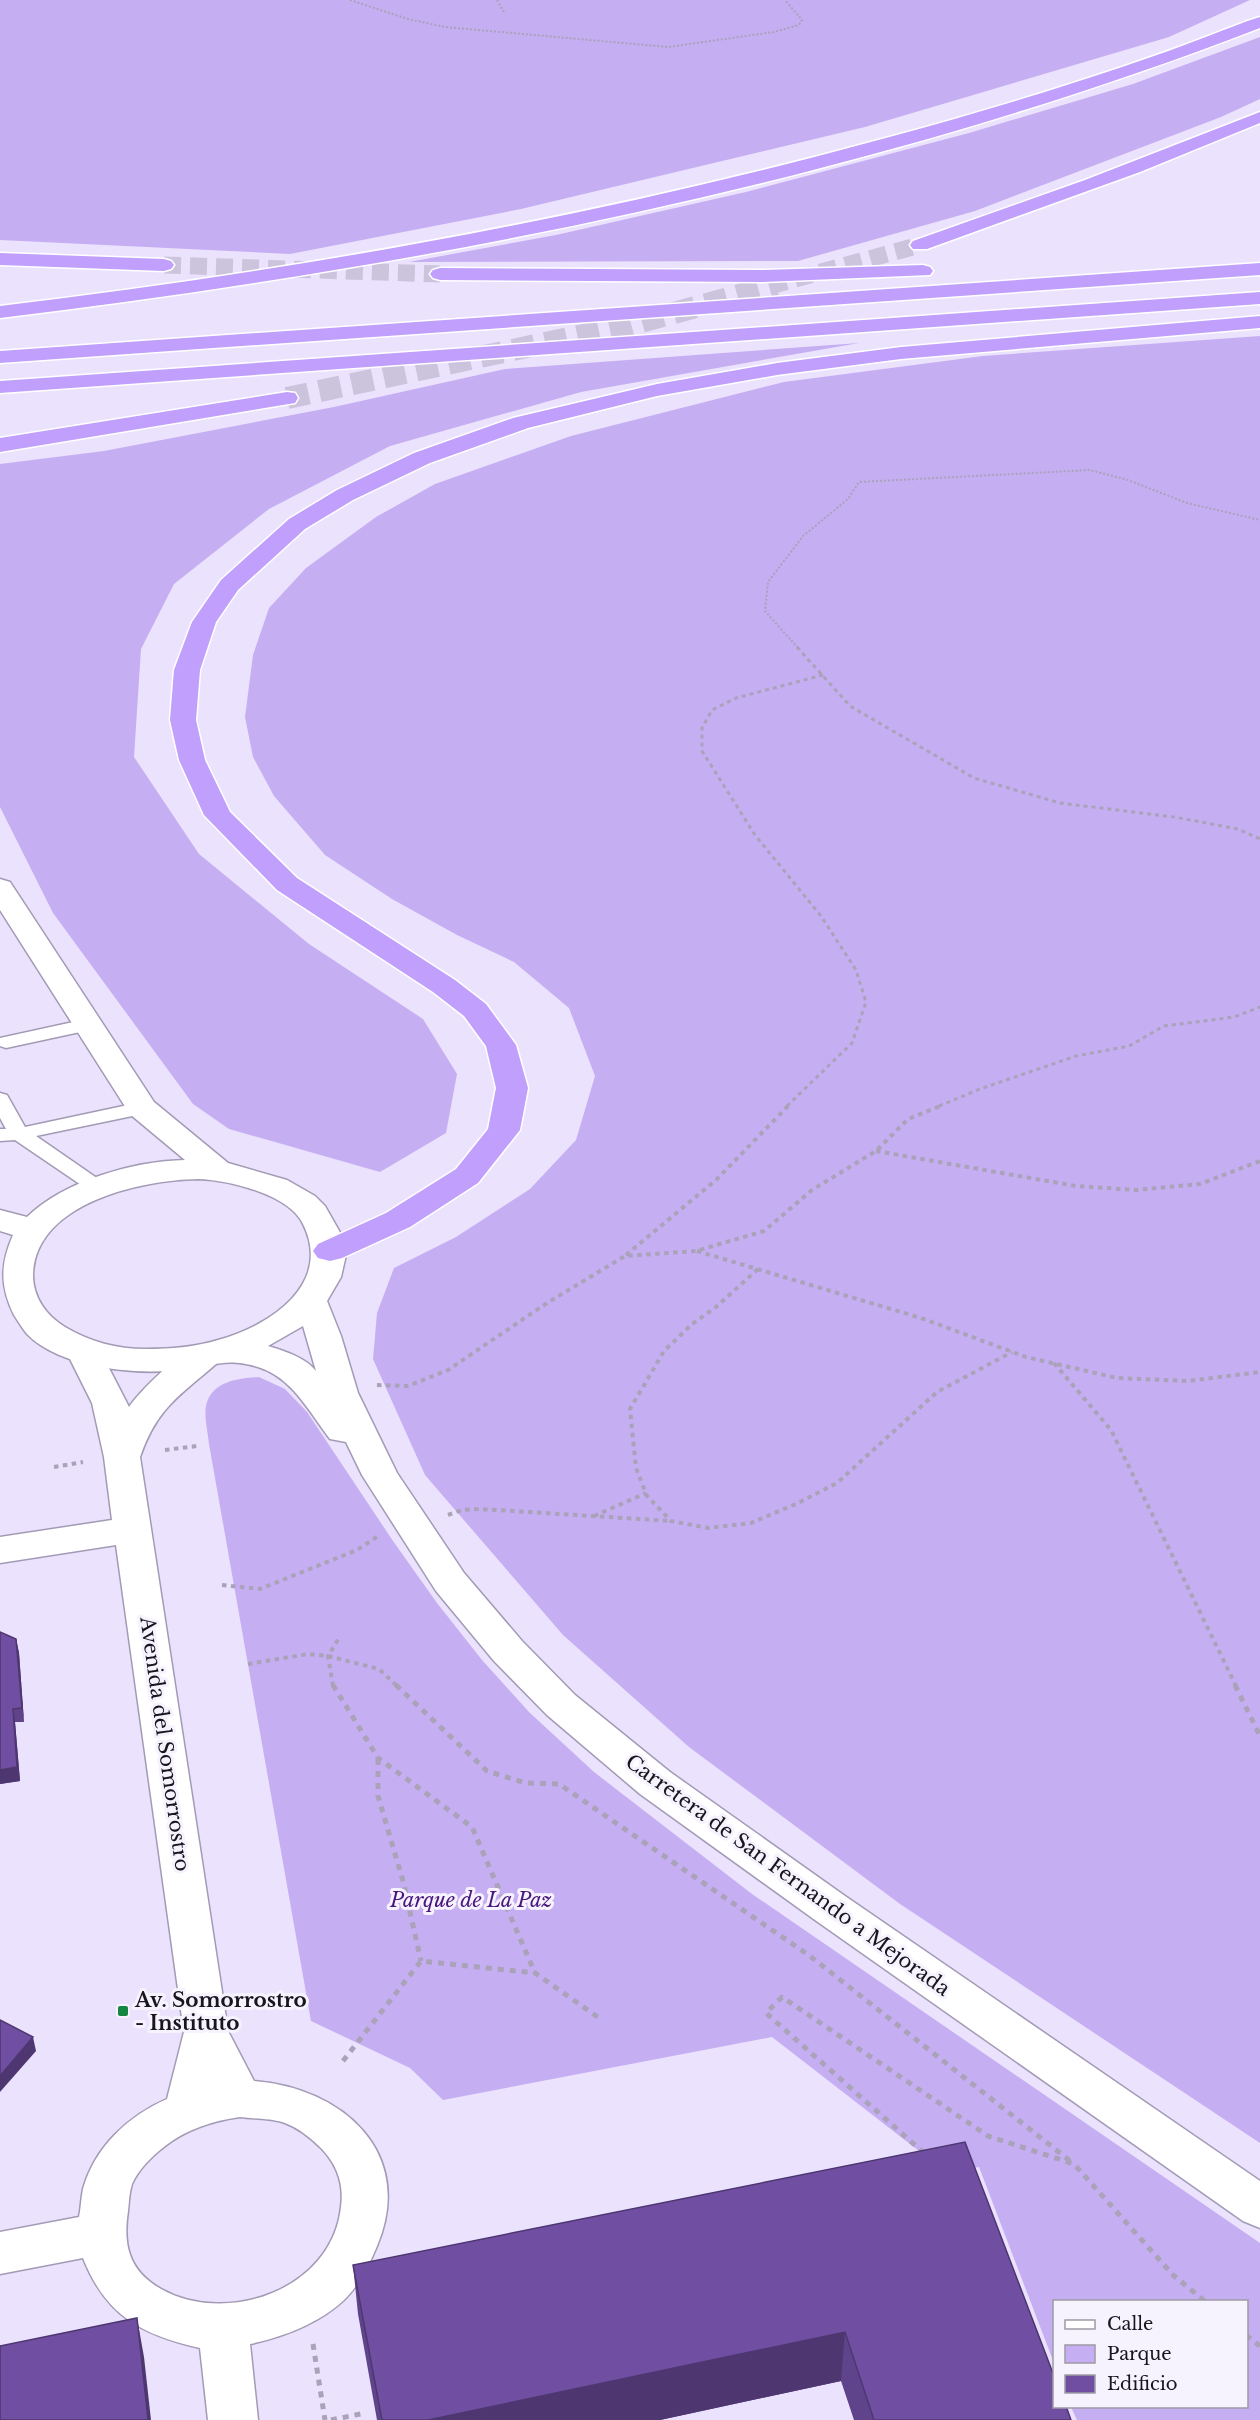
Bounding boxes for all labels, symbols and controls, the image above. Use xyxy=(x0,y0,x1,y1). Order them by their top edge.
street label: Avenida del Somorrostro xyxy=(135,1614,195,1873)
street label: Carretera de San Fernando a Mejorada xyxy=(621,1749,956,2001)
park label: Parque de La Paz xyxy=(389,1888,552,1912)
place label: Av. Somorrostro - Instituto xyxy=(134,1988,307,2035)
marker: Av. Somorrostro - Instituto xyxy=(116,2004,130,2018)
legend xyxy=(1053,2300,1248,2408)
text: Calle xyxy=(1107,2313,1153,2335)
text: Parque xyxy=(1107,2343,1172,2365)
text: Edificio xyxy=(1107,2373,1178,2395)

